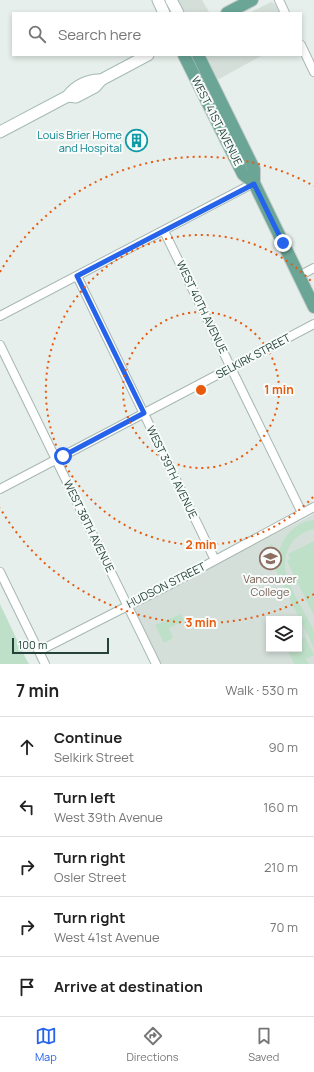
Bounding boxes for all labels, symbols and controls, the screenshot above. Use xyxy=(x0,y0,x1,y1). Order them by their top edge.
search box xyxy=(12,12,302,56)
icon: search xyxy=(26,23,48,45)
text: Search here xyxy=(58,24,141,45)
street label: WEST 41ST AVENUE xyxy=(188,74,246,168)
place label: Louis Brier Home and Hospital xyxy=(37,127,123,155)
building icon: Louis Brier Home and Hospital xyxy=(124,128,150,154)
route end xyxy=(274,234,292,252)
street label: WEST 40TH AVENUE xyxy=(173,258,231,356)
street label: SELKIRK STREET xyxy=(213,329,293,382)
text: 1 min xyxy=(264,381,294,398)
centre of rings xyxy=(194,383,208,397)
street label: WEST 39TH AVENUE xyxy=(144,423,201,521)
route start xyxy=(54,447,72,465)
street label: WEST 38TH AVENUE xyxy=(61,477,118,574)
text: 2 min xyxy=(185,536,217,553)
school or university icon: Vancouver College xyxy=(257,546,283,572)
street label: HUDSON STREET xyxy=(124,558,208,611)
place label: Vancouver College xyxy=(243,571,297,599)
text: 3 min xyxy=(185,614,217,631)
map controls xyxy=(266,616,302,652)
button: layers xyxy=(266,616,302,652)
scale bar xyxy=(12,636,109,655)
text: 100 m xyxy=(18,637,47,652)
text: 7 min xyxy=(16,679,59,702)
text: Walk · 530 m xyxy=(225,681,298,699)
text: Continue xyxy=(54,727,122,748)
icon: ahead xyxy=(16,736,38,758)
text: 90 m xyxy=(268,738,298,756)
text: Selkirk Street xyxy=(54,748,134,766)
text: Turn left xyxy=(54,787,116,808)
icon: left xyxy=(16,796,38,818)
text: 160 m xyxy=(263,798,298,816)
text: West 39th Avenue xyxy=(54,808,163,826)
text: Turn right xyxy=(54,847,125,868)
icon: right xyxy=(16,856,38,878)
text: 210 m xyxy=(264,858,298,876)
text: Osler Street xyxy=(54,868,126,886)
text: Turn right xyxy=(54,907,125,928)
icon: right xyxy=(16,916,38,938)
text: 70 m xyxy=(270,918,298,936)
text: West 41st Avenue xyxy=(54,928,159,946)
icon: arrive xyxy=(16,976,38,998)
text: Arrive at destination xyxy=(54,976,203,997)
tab: Map xyxy=(35,1025,57,1064)
tab: Directions xyxy=(126,1025,179,1064)
tab: Saved xyxy=(248,1025,279,1064)

